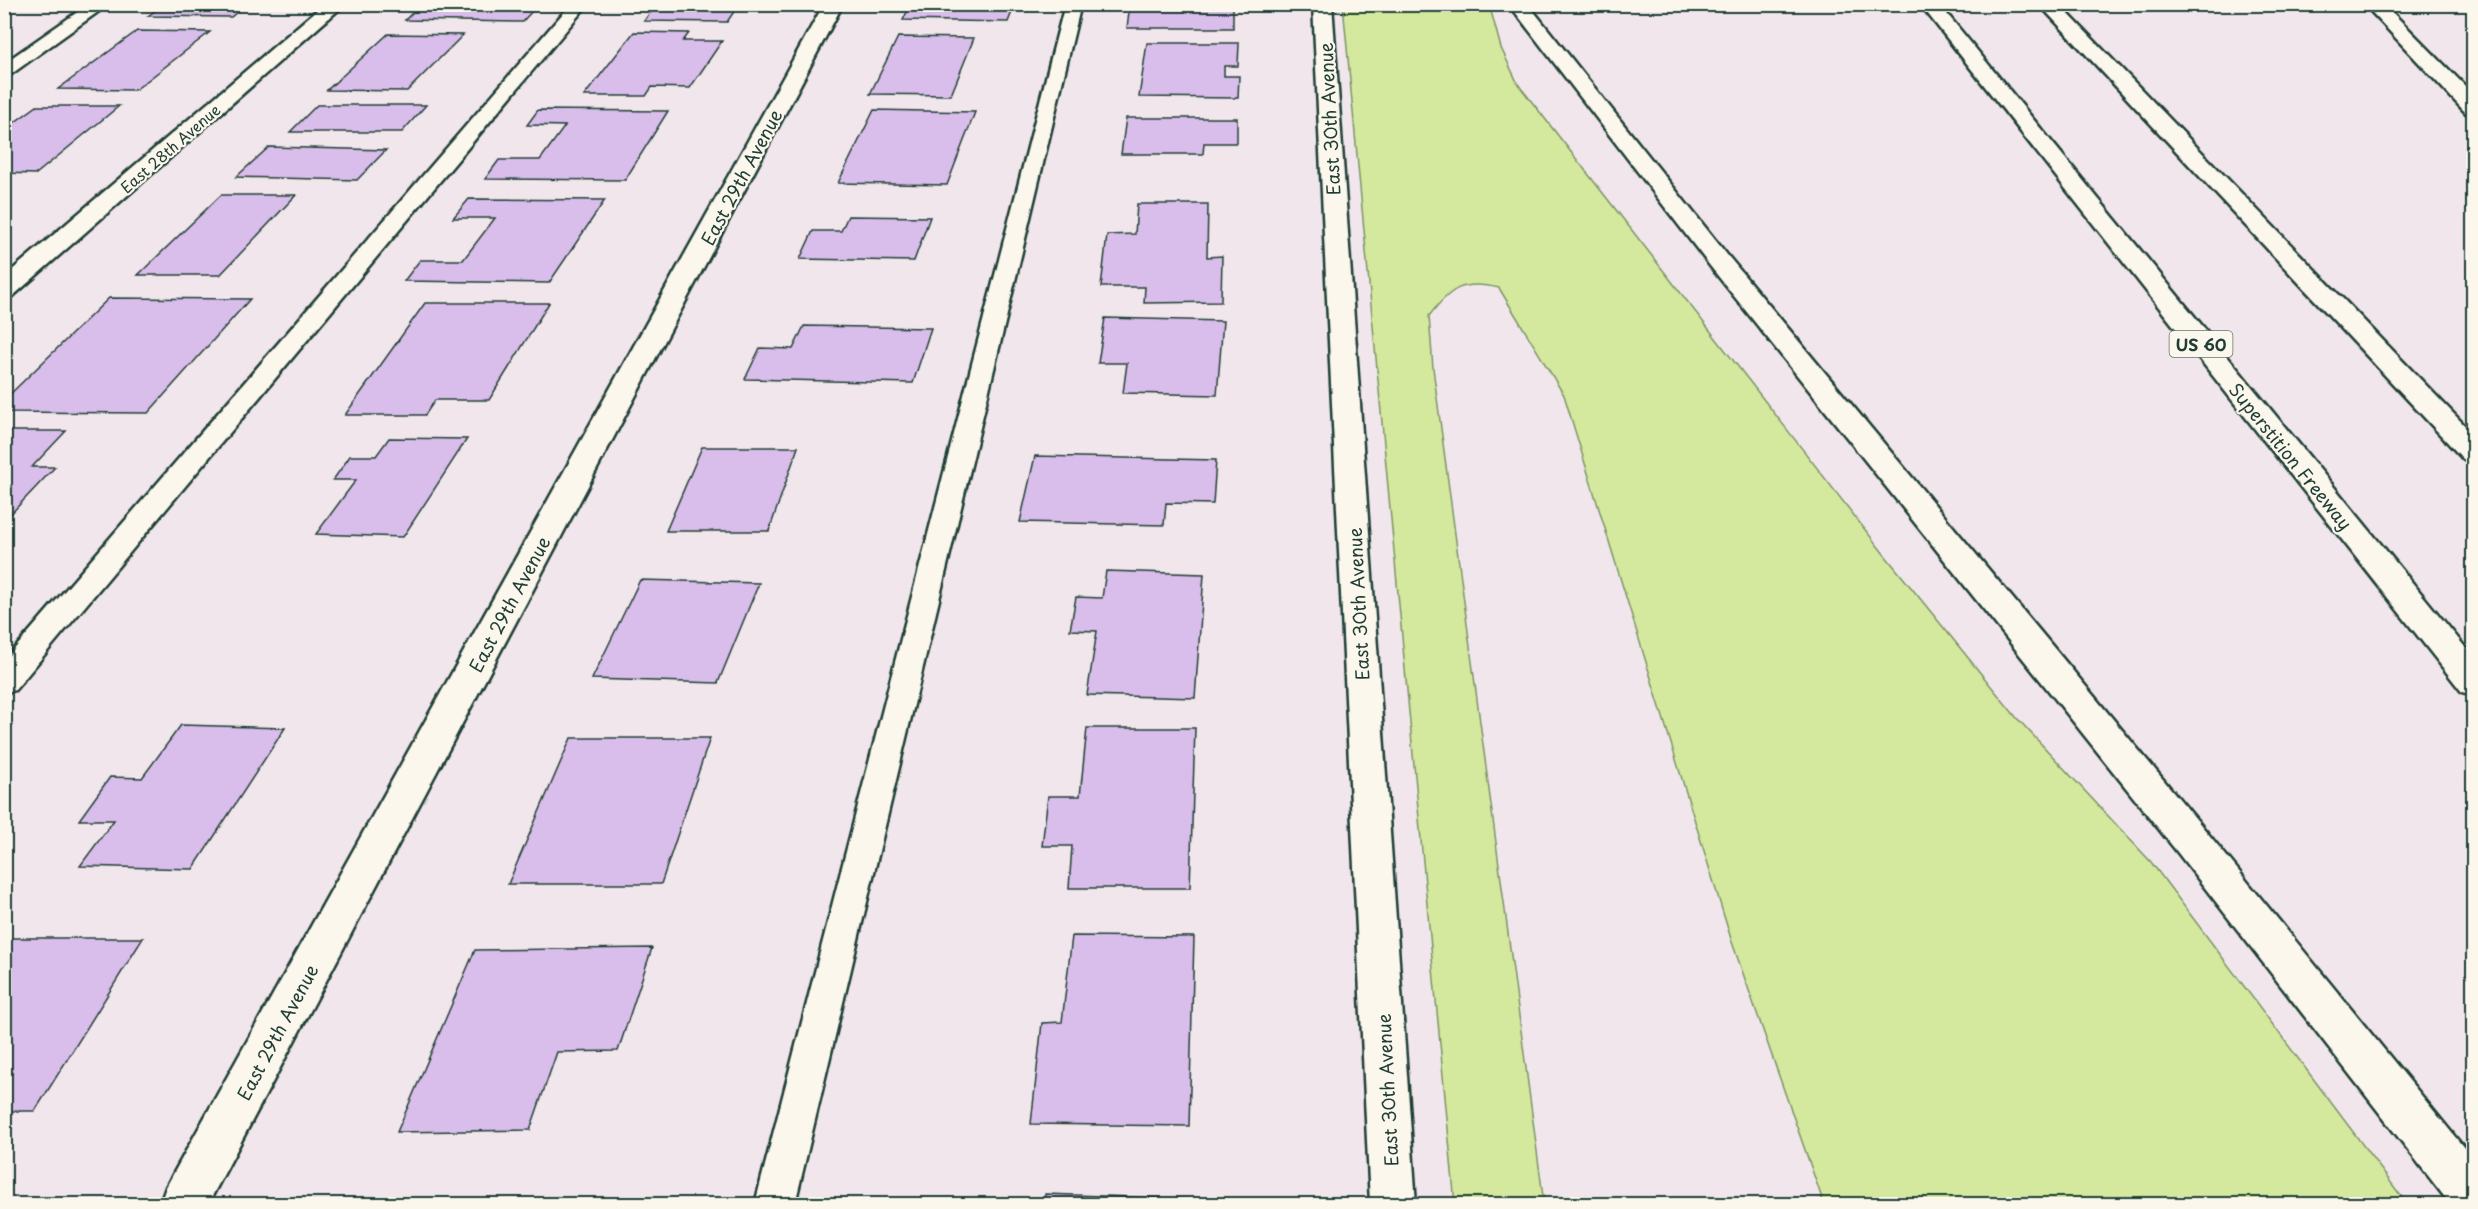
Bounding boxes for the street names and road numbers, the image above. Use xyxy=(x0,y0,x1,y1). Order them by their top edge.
street label: East 30th Avenue xyxy=(1312,42,1346,196)
street label: East 28th Avenue xyxy=(115,98,225,198)
street label: East 29th Avenue xyxy=(694,104,788,250)
road number: US 60 xyxy=(2170,331,2232,357)
street label: Superstition Freeway xyxy=(2223,377,2359,535)
street label: East 30th Avenue xyxy=(1341,527,1375,681)
street label: East 29th Avenue xyxy=(462,531,556,677)
street label: East 29th Avenue xyxy=(230,959,324,1105)
street label: East 30th Avenue xyxy=(1370,1013,1404,1167)

